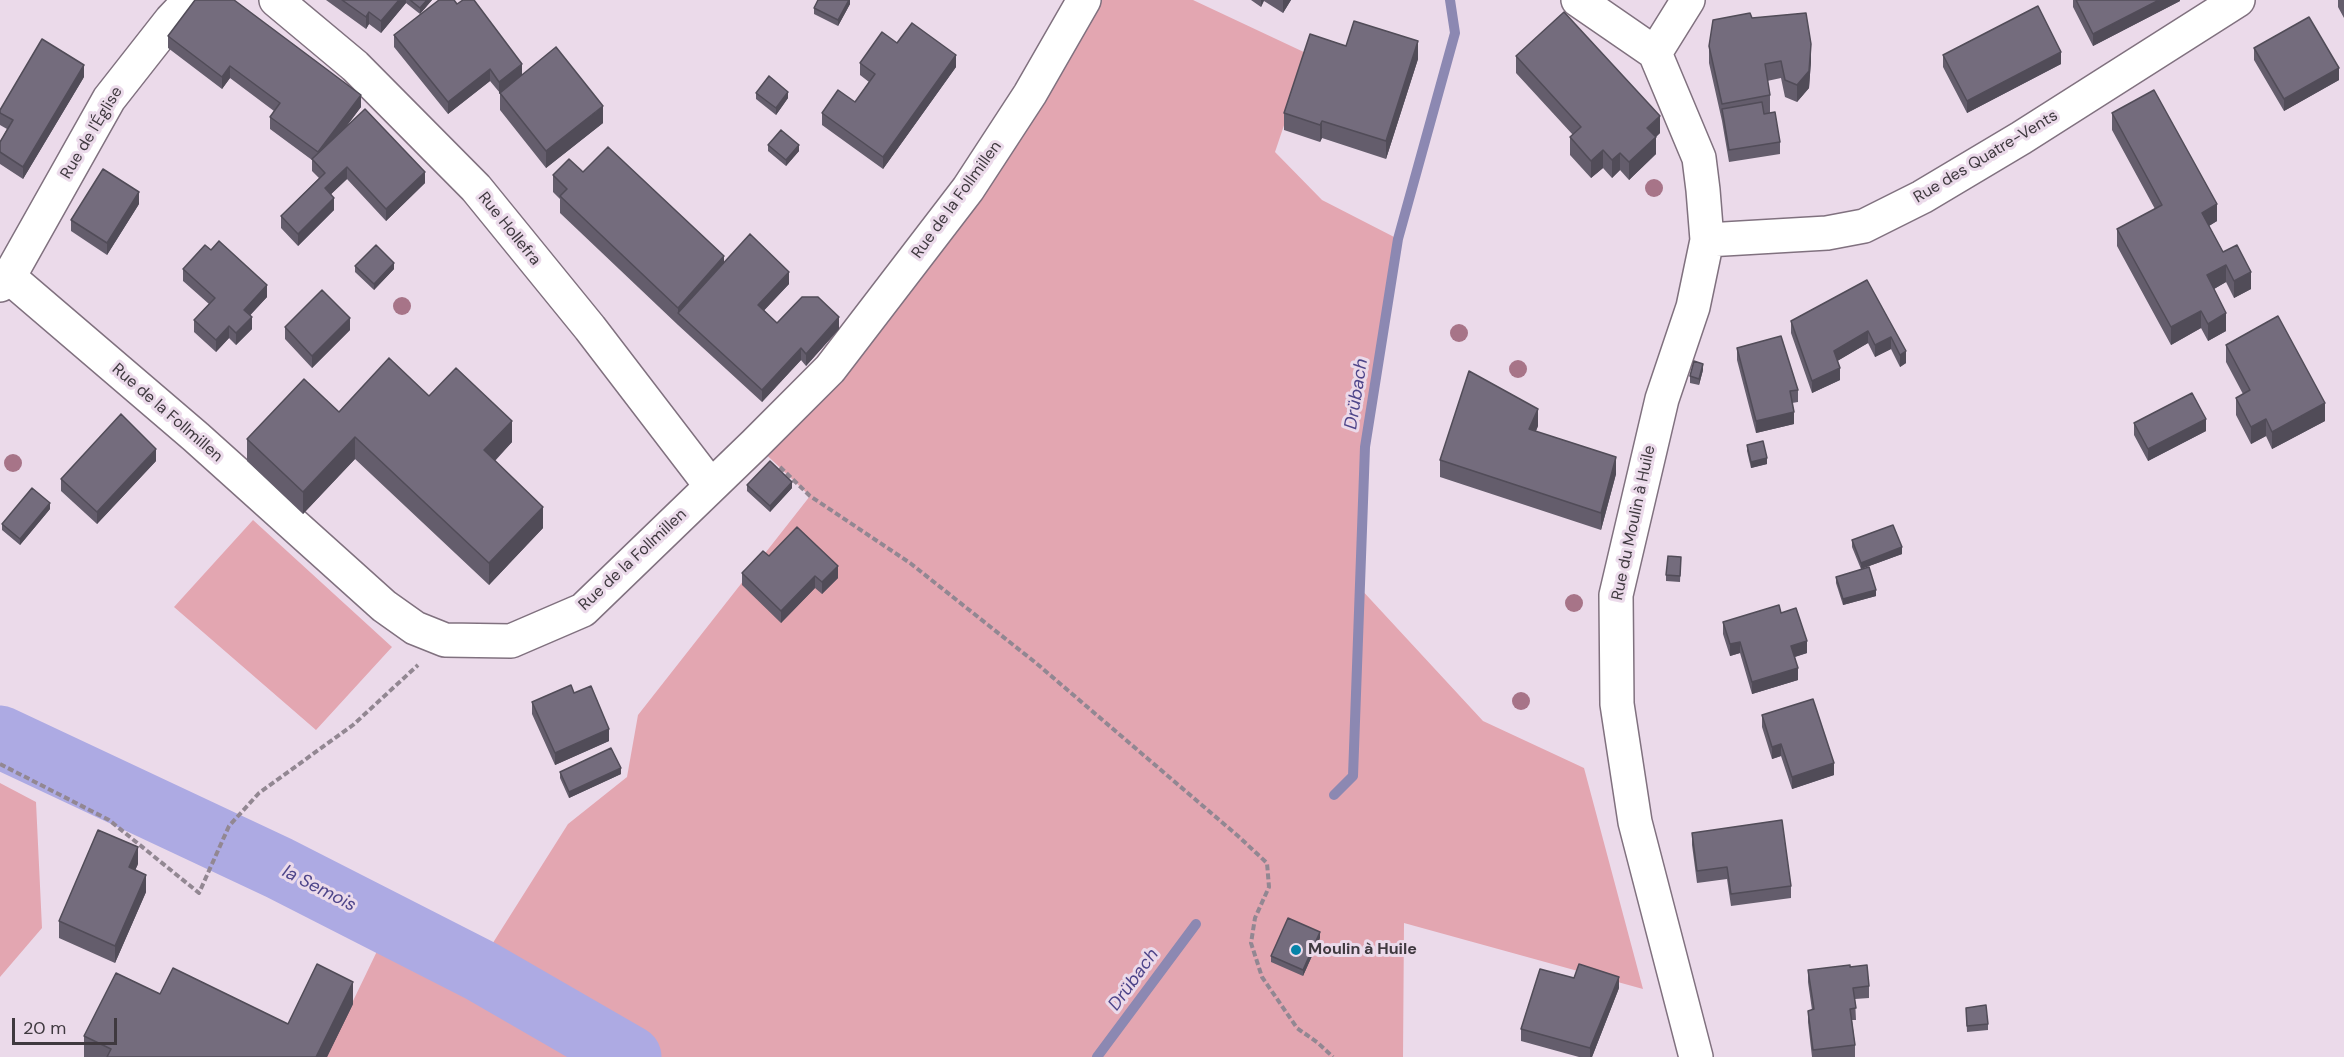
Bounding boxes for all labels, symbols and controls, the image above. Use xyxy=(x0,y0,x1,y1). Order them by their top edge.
street label: Rue de l'Église xyxy=(57,83,127,183)
street label: Rue des Quatre-Vents xyxy=(1910,106,2062,208)
street label: Rue de la Follmillen xyxy=(908,138,1006,262)
street label: Rue Hollefra xyxy=(474,188,544,270)
water label: Drübach xyxy=(1341,357,1373,431)
street label: Rue de la Follmillen xyxy=(108,360,226,466)
street label: Rue du Moulin à Huile xyxy=(1608,444,1660,602)
street label: Rue de la Follmillen xyxy=(575,505,691,615)
water label: la Semois xyxy=(279,861,359,917)
place label: Moulin à Huile xyxy=(1308,940,1417,960)
marker: Moulin à Huile xyxy=(1289,943,1303,957)
water label: Drübach xyxy=(1104,945,1164,1015)
scale bar xyxy=(15,1006,120,1044)
text: 20 m xyxy=(23,1016,66,1040)

